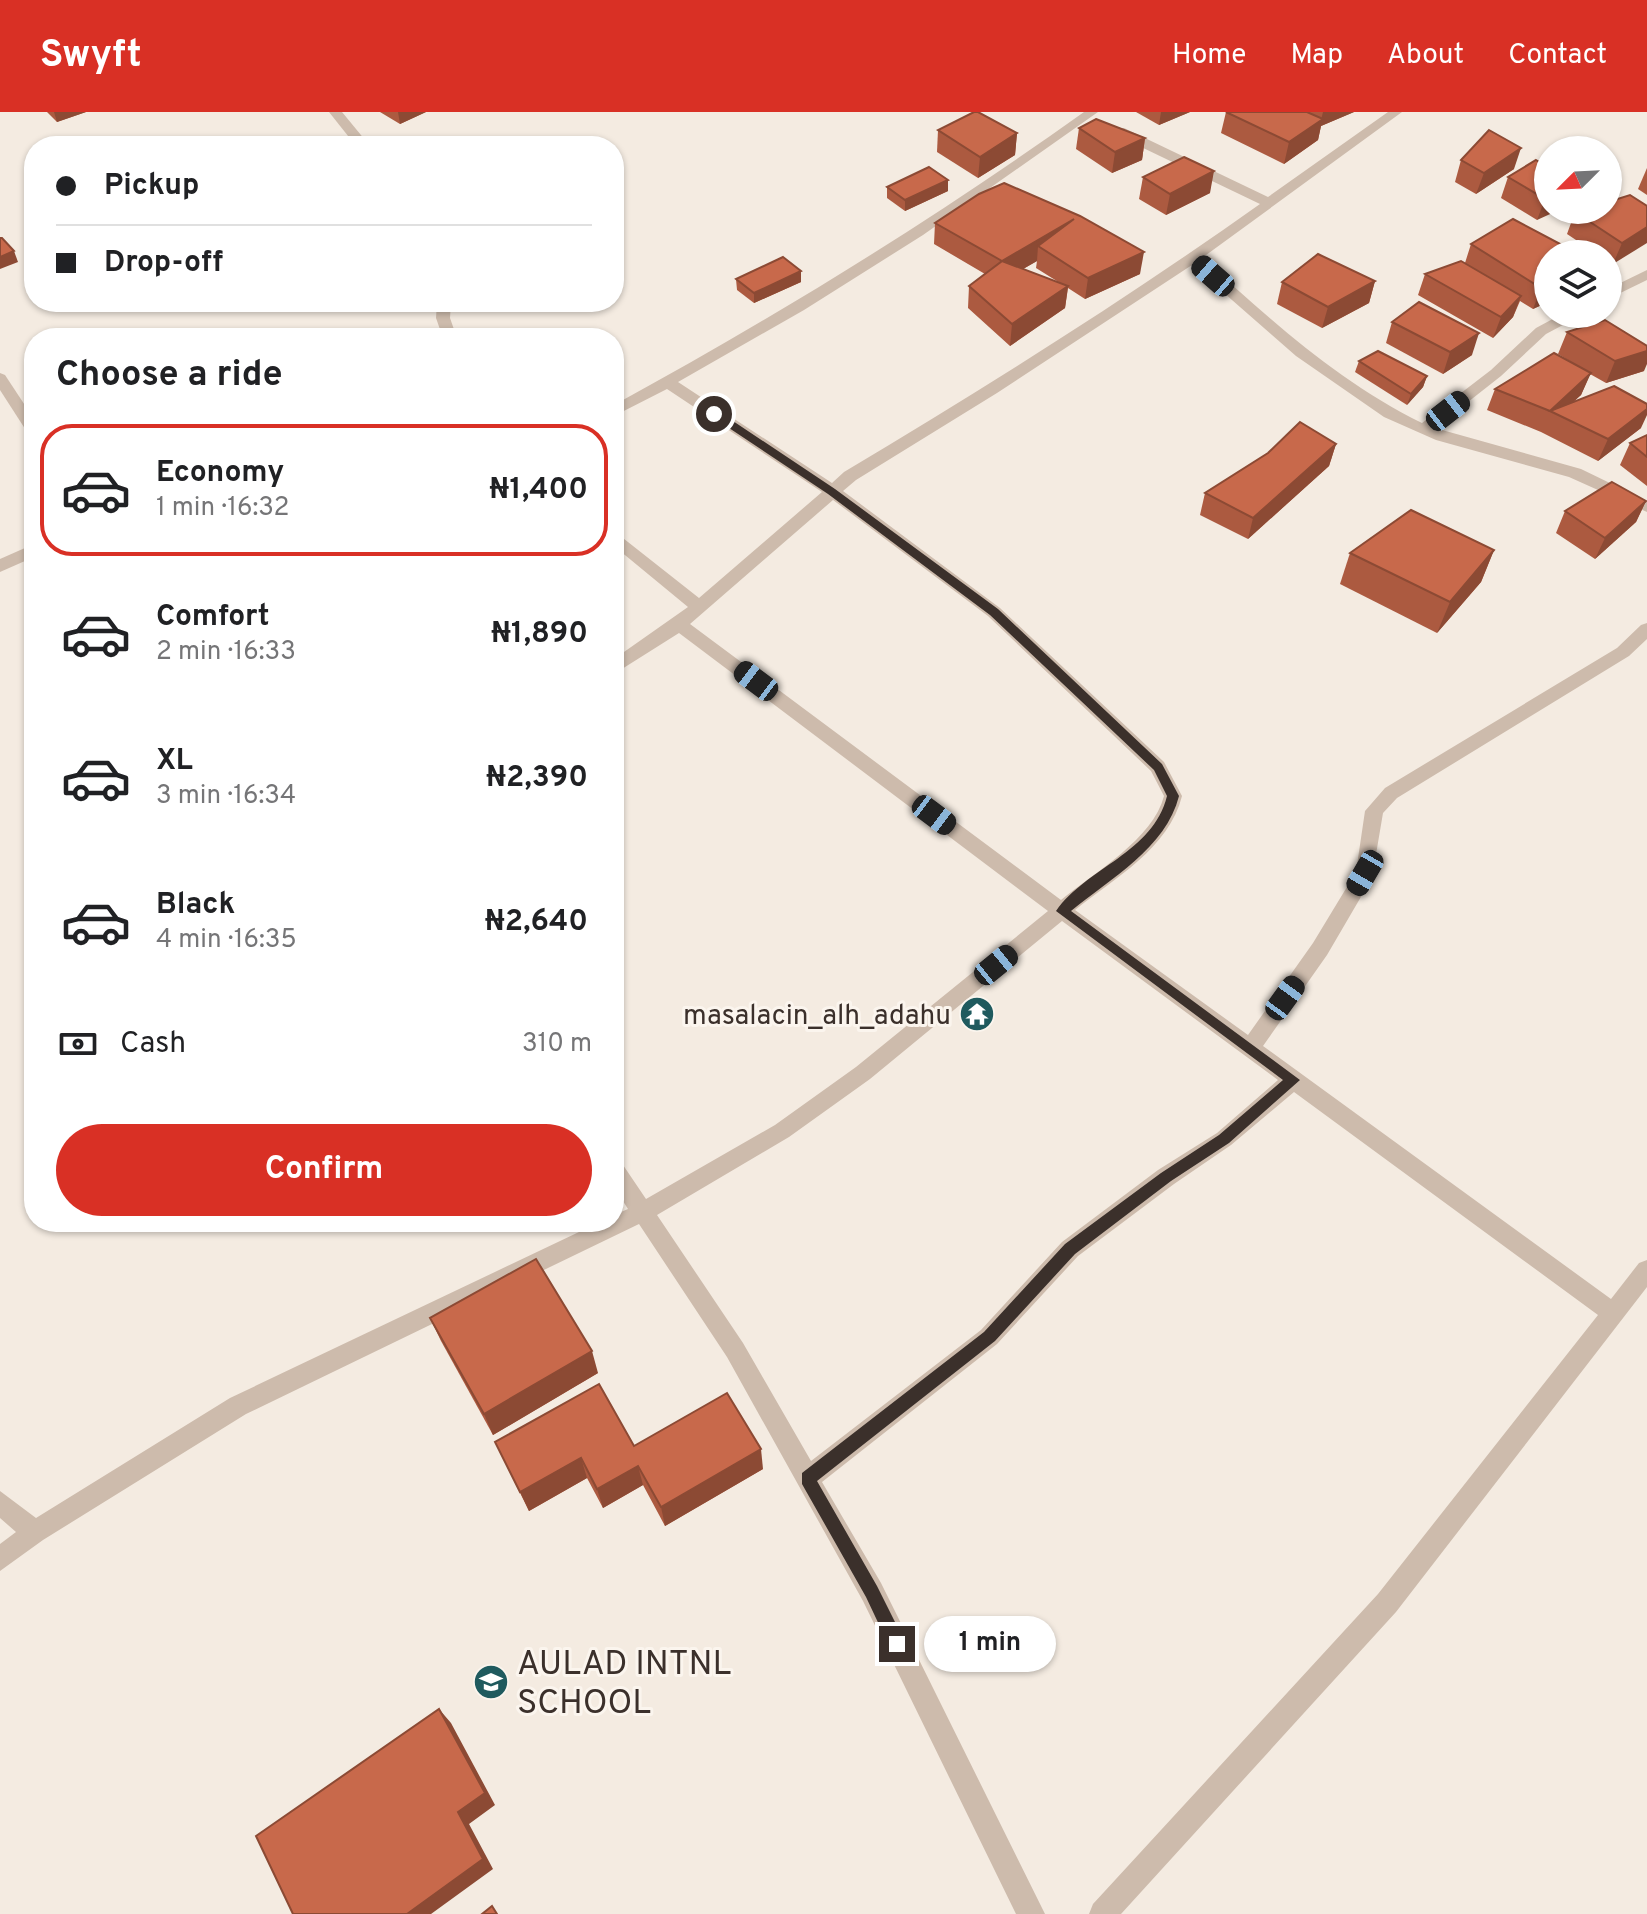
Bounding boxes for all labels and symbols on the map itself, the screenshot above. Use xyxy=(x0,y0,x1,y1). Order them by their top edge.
north arrow xyxy=(1534,136,1622,224)
car xyxy=(1187,251,1239,301)
car xyxy=(1422,387,1474,435)
route start xyxy=(696,396,732,432)
car xyxy=(730,657,782,705)
car xyxy=(908,791,960,839)
car xyxy=(1343,846,1387,900)
car xyxy=(970,941,1022,989)
car xyxy=(1261,972,1309,1024)
temple icon: masalacin_alh_adahu xyxy=(958,995,996,1033)
place label: masalacin_alh_adahu xyxy=(683,999,951,1035)
callout: 1 min xyxy=(925,1616,1057,1672)
route end xyxy=(879,1626,915,1662)
place label: AULAD INTNL SCHOOL xyxy=(517,1644,731,1726)
school or university icon: AULAD INTNL SCHOOL xyxy=(472,1663,510,1701)

